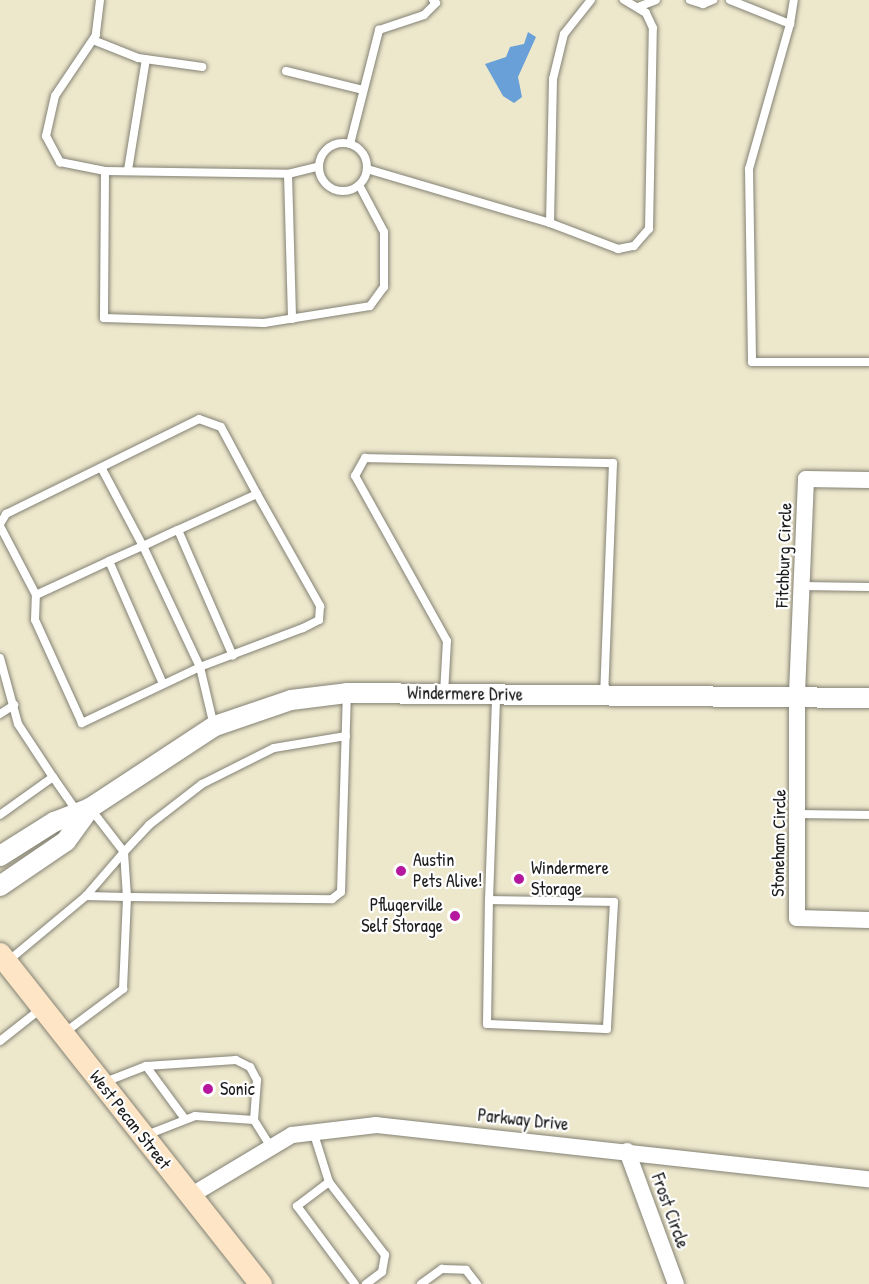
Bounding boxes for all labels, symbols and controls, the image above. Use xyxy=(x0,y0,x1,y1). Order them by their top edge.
street label: Fitchburg Circle xyxy=(771,502,797,608)
street label: Windermere Drive xyxy=(407,682,523,706)
street label: Stoneham Circle xyxy=(767,789,791,897)
place label: Austin Pets Alive! xyxy=(413,850,482,892)
place label: Windermere Storage xyxy=(531,858,609,900)
marker: Austin Pets Alive! xyxy=(394,864,408,878)
marker: Windermere Storage xyxy=(512,872,526,886)
place label: Pflugerville Self Storage xyxy=(361,895,443,938)
marker: Pflugerville Self Storage xyxy=(448,909,462,923)
street label: West Pecan Street xyxy=(85,1066,175,1174)
place label: Sonic xyxy=(220,1078,255,1100)
marker: Sonic xyxy=(201,1082,215,1096)
street label: Parkway Drive xyxy=(477,1104,569,1136)
street label: Frost Circle xyxy=(647,1171,693,1251)

